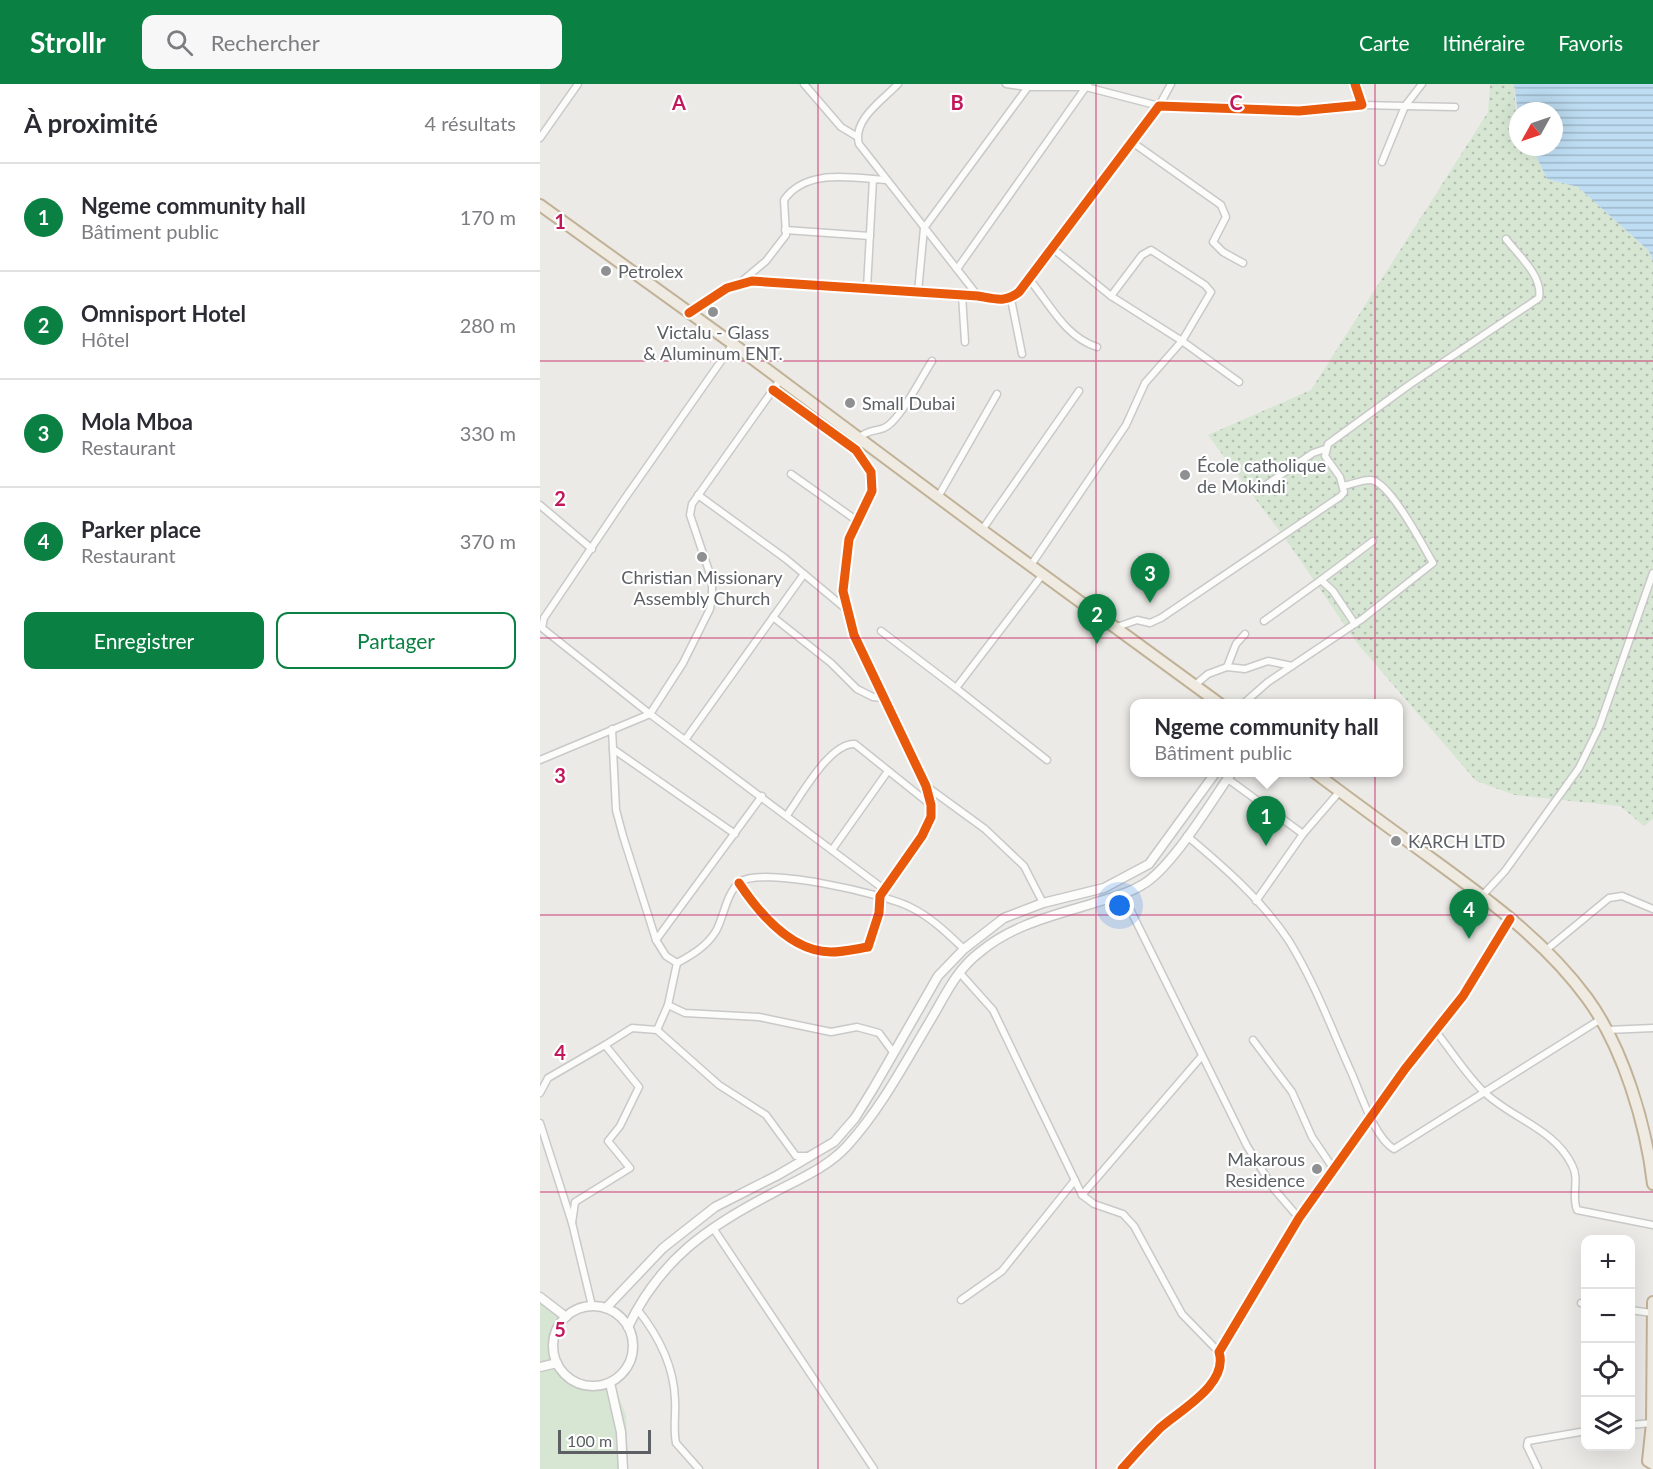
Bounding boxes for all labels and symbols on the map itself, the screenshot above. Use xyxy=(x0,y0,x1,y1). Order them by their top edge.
text: A xyxy=(671,90,686,114)
text: B xyxy=(950,90,964,114)
text: C xyxy=(1229,90,1243,114)
north arrow xyxy=(1509,102,1563,156)
text: 1 xyxy=(554,209,566,233)
place label: Petrolex xyxy=(618,260,683,282)
marker: Petrolex xyxy=(599,264,613,278)
marker: Victalu - Glass & Aluminum ENT. xyxy=(706,305,720,319)
place label: Victalu - Glass & Aluminum ENT. xyxy=(643,321,783,364)
place label: Small Dubai xyxy=(862,392,955,414)
marker: Small Dubai xyxy=(843,396,857,410)
place label: École catholique de Mokindi xyxy=(1197,454,1326,497)
marker: École catholique de Mokindi xyxy=(1178,468,1192,482)
text: 2 xyxy=(554,486,566,510)
marker: Christian Missionary Assembly Church xyxy=(695,550,709,564)
pin: 3 xyxy=(1130,554,1170,603)
place label: Christian Missionary Assembly Church xyxy=(621,566,783,609)
pin: 2 xyxy=(1078,594,1116,644)
text: 3 xyxy=(554,763,566,787)
pin: 1 xyxy=(1246,796,1286,846)
place label: KARCH LTD xyxy=(1408,830,1506,852)
marker: KARCH LTD xyxy=(1389,834,1403,848)
pin: 4 xyxy=(1450,890,1488,939)
your location xyxy=(1105,891,1134,920)
text: 4 xyxy=(554,1040,566,1064)
place label: Makarous Residence xyxy=(1225,1148,1305,1191)
marker: Makarous Residence xyxy=(1310,1162,1324,1176)
text: 5 xyxy=(554,1317,566,1341)
scale bar xyxy=(558,1427,651,1454)

